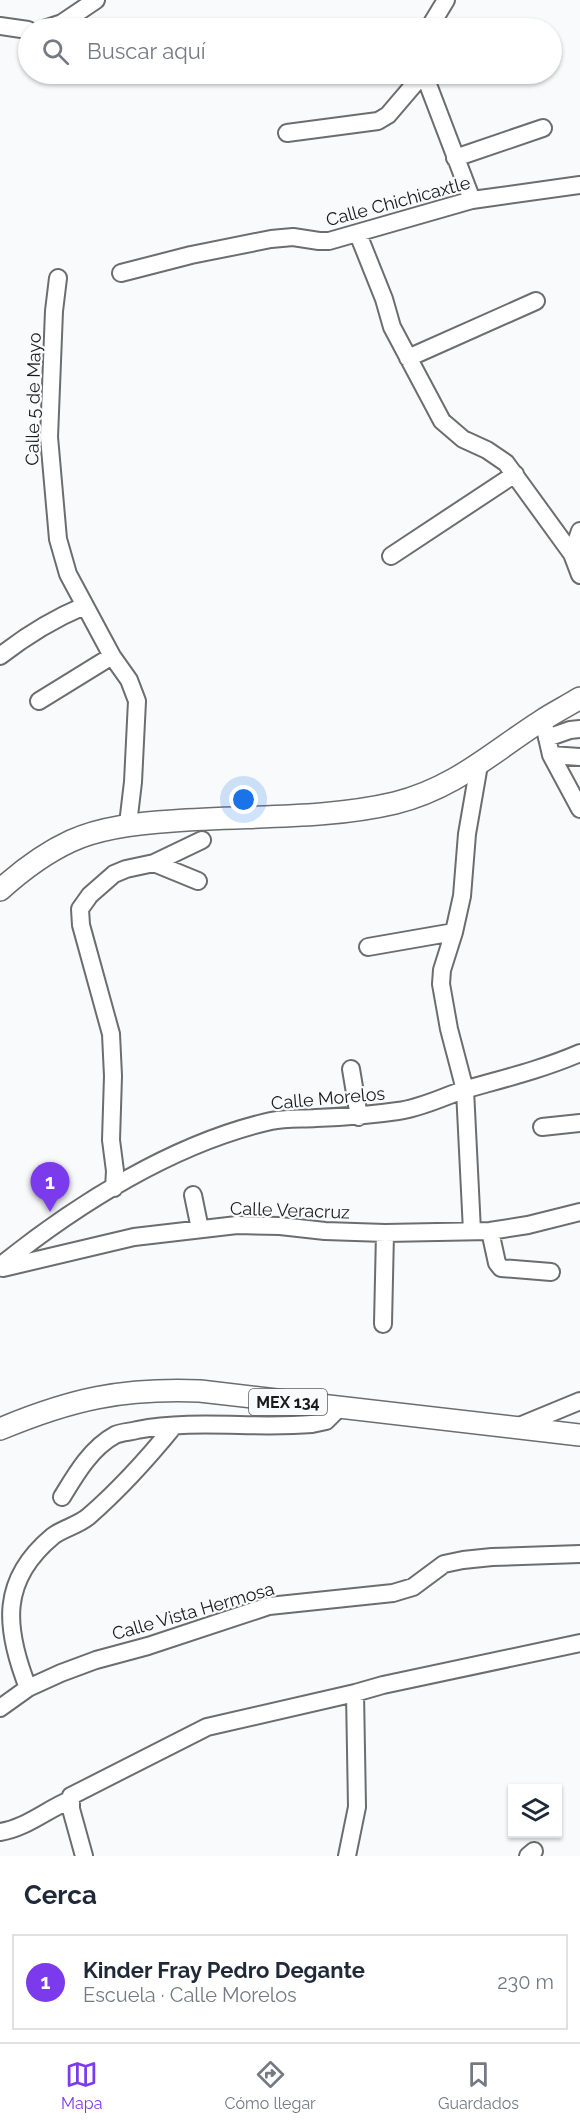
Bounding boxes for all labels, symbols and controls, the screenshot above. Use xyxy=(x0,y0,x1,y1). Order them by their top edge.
search box xyxy=(18,18,562,84)
icon: search xyxy=(39,35,72,68)
text: Buscar aquí xyxy=(87,38,206,64)
street label: Calle Chichicaxtle xyxy=(324,172,473,230)
street label: Calle 5 de Mayo xyxy=(21,332,45,466)
your location xyxy=(229,785,258,814)
street label: Calle Morelos xyxy=(270,1083,386,1113)
pin: 1 xyxy=(31,1162,70,1212)
street label: Calle Veracruz xyxy=(230,1197,350,1223)
road number: MEX 134 xyxy=(249,1389,327,1415)
street label: Calle Vista Hermosa xyxy=(110,1578,276,1644)
map controls xyxy=(508,1784,562,1838)
button: layers xyxy=(508,1784,562,1838)
text: Cerca xyxy=(24,1880,97,1910)
text: Kinder Fray Pedro Degante xyxy=(83,1957,365,1983)
text: 1 xyxy=(41,1970,50,1994)
text: 230 m xyxy=(497,1970,554,1994)
text: Escuela · Calle Morelos xyxy=(83,1983,297,2007)
tab: Mapa xyxy=(61,2058,102,2113)
tab: Cómo llegar xyxy=(225,2058,316,2113)
tab: Guardados xyxy=(438,2058,519,2113)

